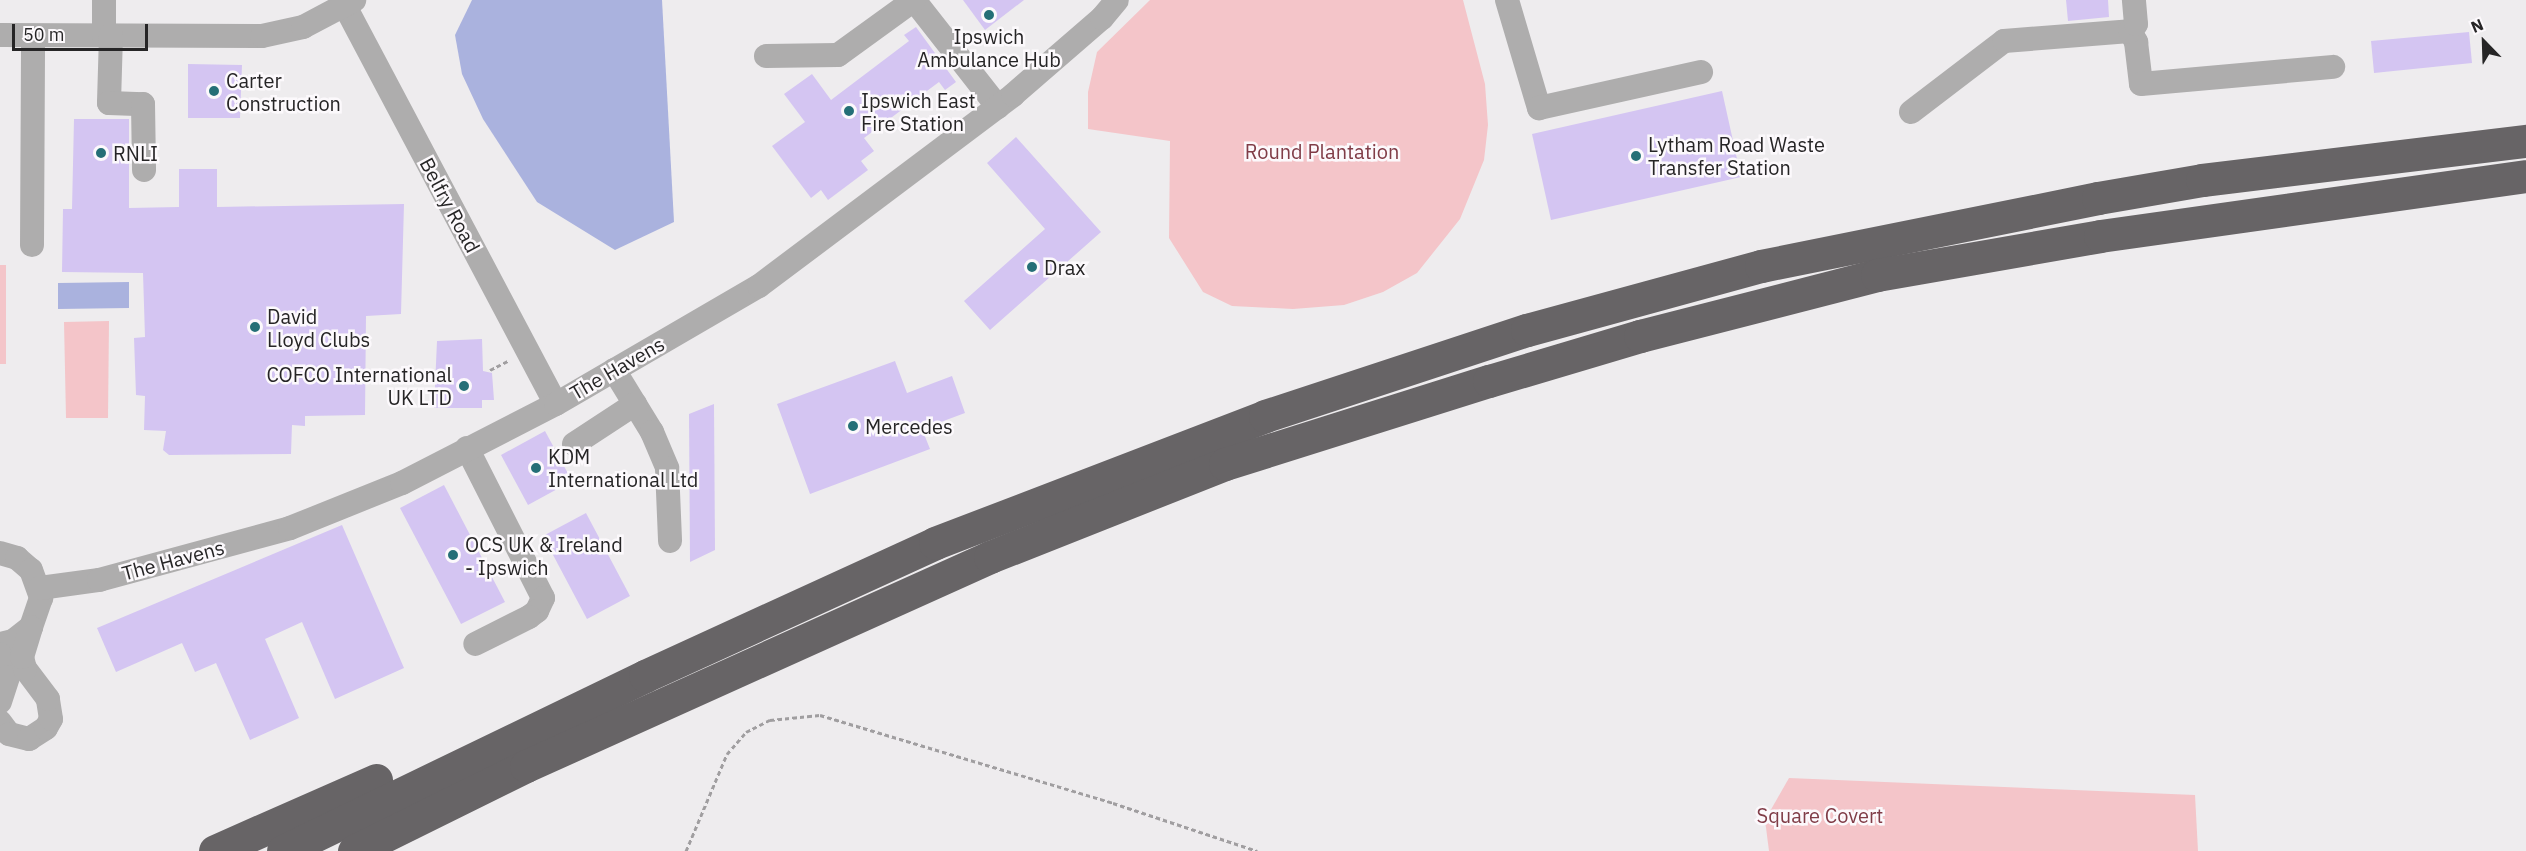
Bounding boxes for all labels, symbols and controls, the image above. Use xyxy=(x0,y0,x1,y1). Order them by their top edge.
marker: Ipswich Ambulance Hub xyxy=(982,8,996,22)
scale bar xyxy=(15,12,152,50)
north arrow xyxy=(2454,12,2514,72)
text: N xyxy=(2468,14,2486,37)
text: 50 m xyxy=(23,23,65,46)
place label: Ipswich Ambulance Hub xyxy=(917,24,1061,71)
place label: Carter Construction xyxy=(226,68,341,115)
marker: Carter Construction xyxy=(207,84,221,98)
place label: Ipswich East Fire Station xyxy=(861,88,976,135)
marker: Ipswich East Fire Station xyxy=(842,104,856,118)
place label: Lytham Road Waste Transfer Station xyxy=(1648,132,1825,179)
park label: Round Plantation xyxy=(1245,139,1399,163)
place label: RNLI xyxy=(113,141,158,165)
marker: RNLI xyxy=(94,146,108,160)
marker: Lytham Road Waste Transfer Station xyxy=(1629,149,1643,163)
street label: Belfry Road xyxy=(415,153,485,257)
place label: Drax xyxy=(1044,255,1085,279)
marker: Drax xyxy=(1025,260,1039,274)
place label: David Lloyd Clubs xyxy=(267,304,370,351)
marker: David Lloyd Clubs xyxy=(248,320,262,334)
street label: The Havens xyxy=(566,331,668,405)
place label: COFCO International UK LTD xyxy=(266,362,452,409)
marker: COFCO International UK LTD xyxy=(457,379,471,393)
place label: Mercedes xyxy=(865,414,953,438)
marker: Mercedes xyxy=(846,419,860,433)
place label: KDM International Ltd xyxy=(548,444,698,491)
marker: KDM International Ltd xyxy=(529,461,543,475)
place label: OCS UK & Ireland - Ipswich xyxy=(465,532,623,579)
street label: The Havens xyxy=(119,535,227,585)
marker: OCS UK & Ireland - Ipswich xyxy=(446,548,460,562)
park label: Square Covert xyxy=(1757,803,1883,827)

